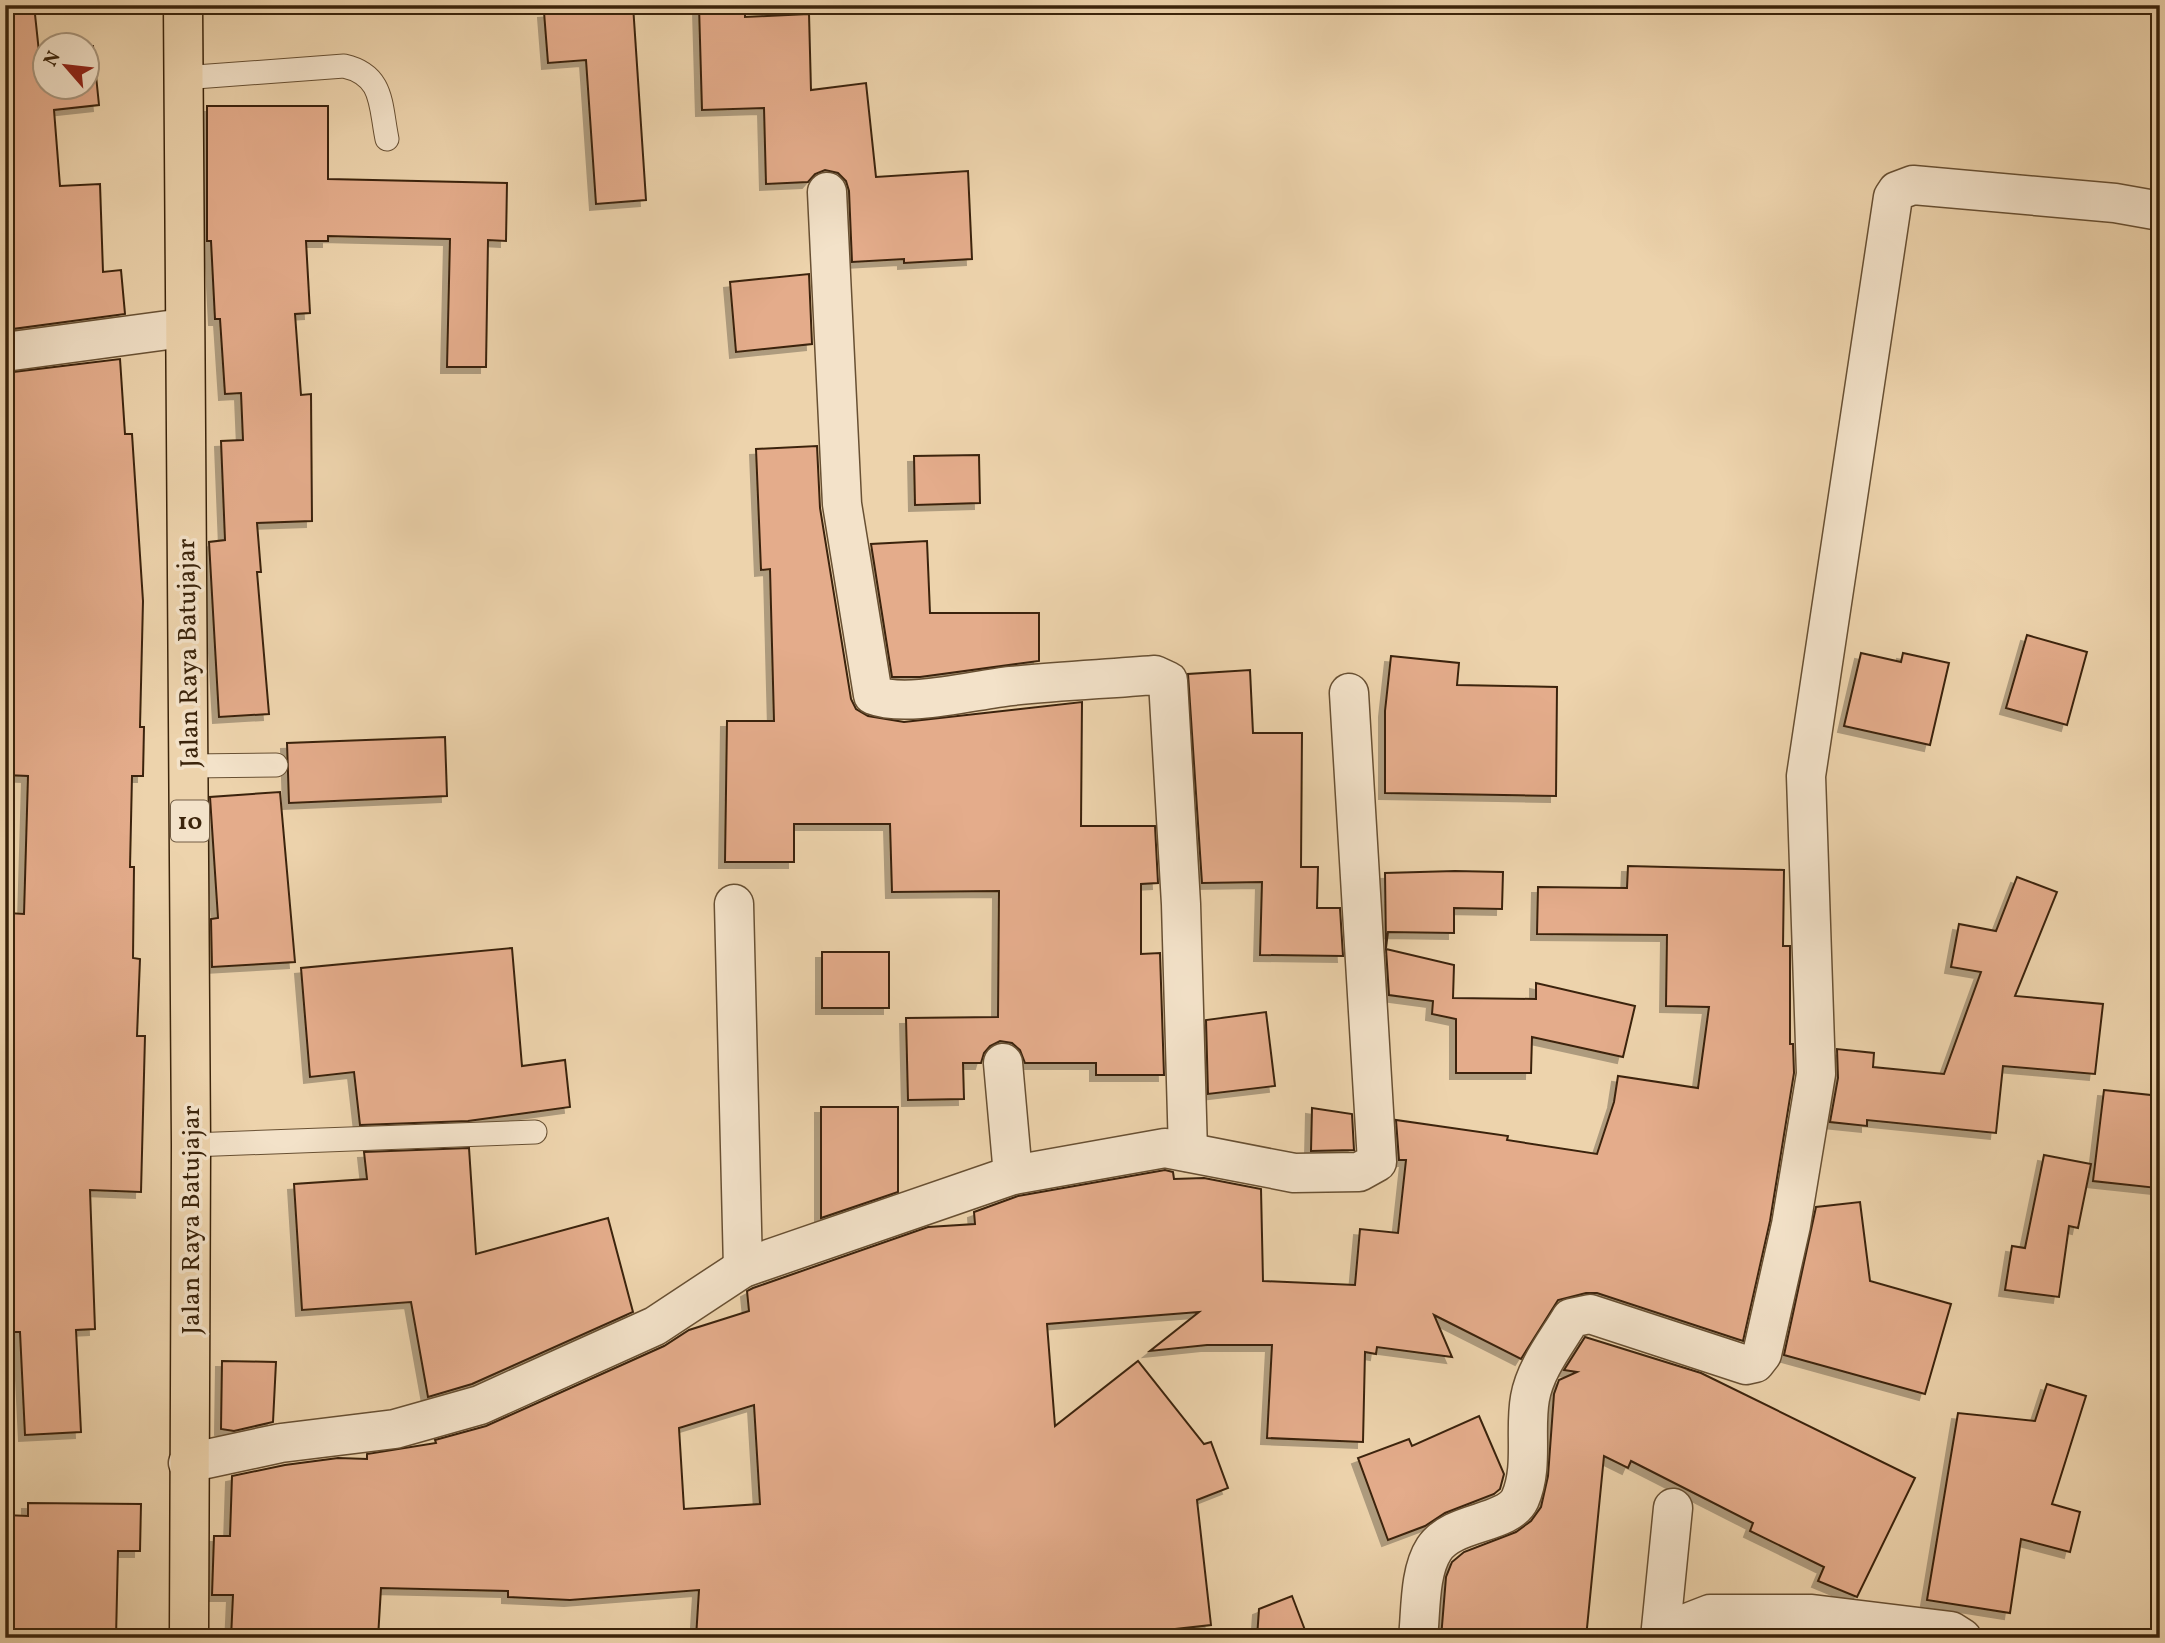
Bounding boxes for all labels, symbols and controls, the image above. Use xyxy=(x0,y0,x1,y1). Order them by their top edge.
north arrow xyxy=(32,32,102,102)
text: N xyxy=(38,47,68,71)
street label: Jalan Raya Batujajar xyxy=(169,538,209,768)
road number: 10 xyxy=(171,800,209,842)
street label: Jalan Raya Batujajar xyxy=(174,1105,210,1335)

